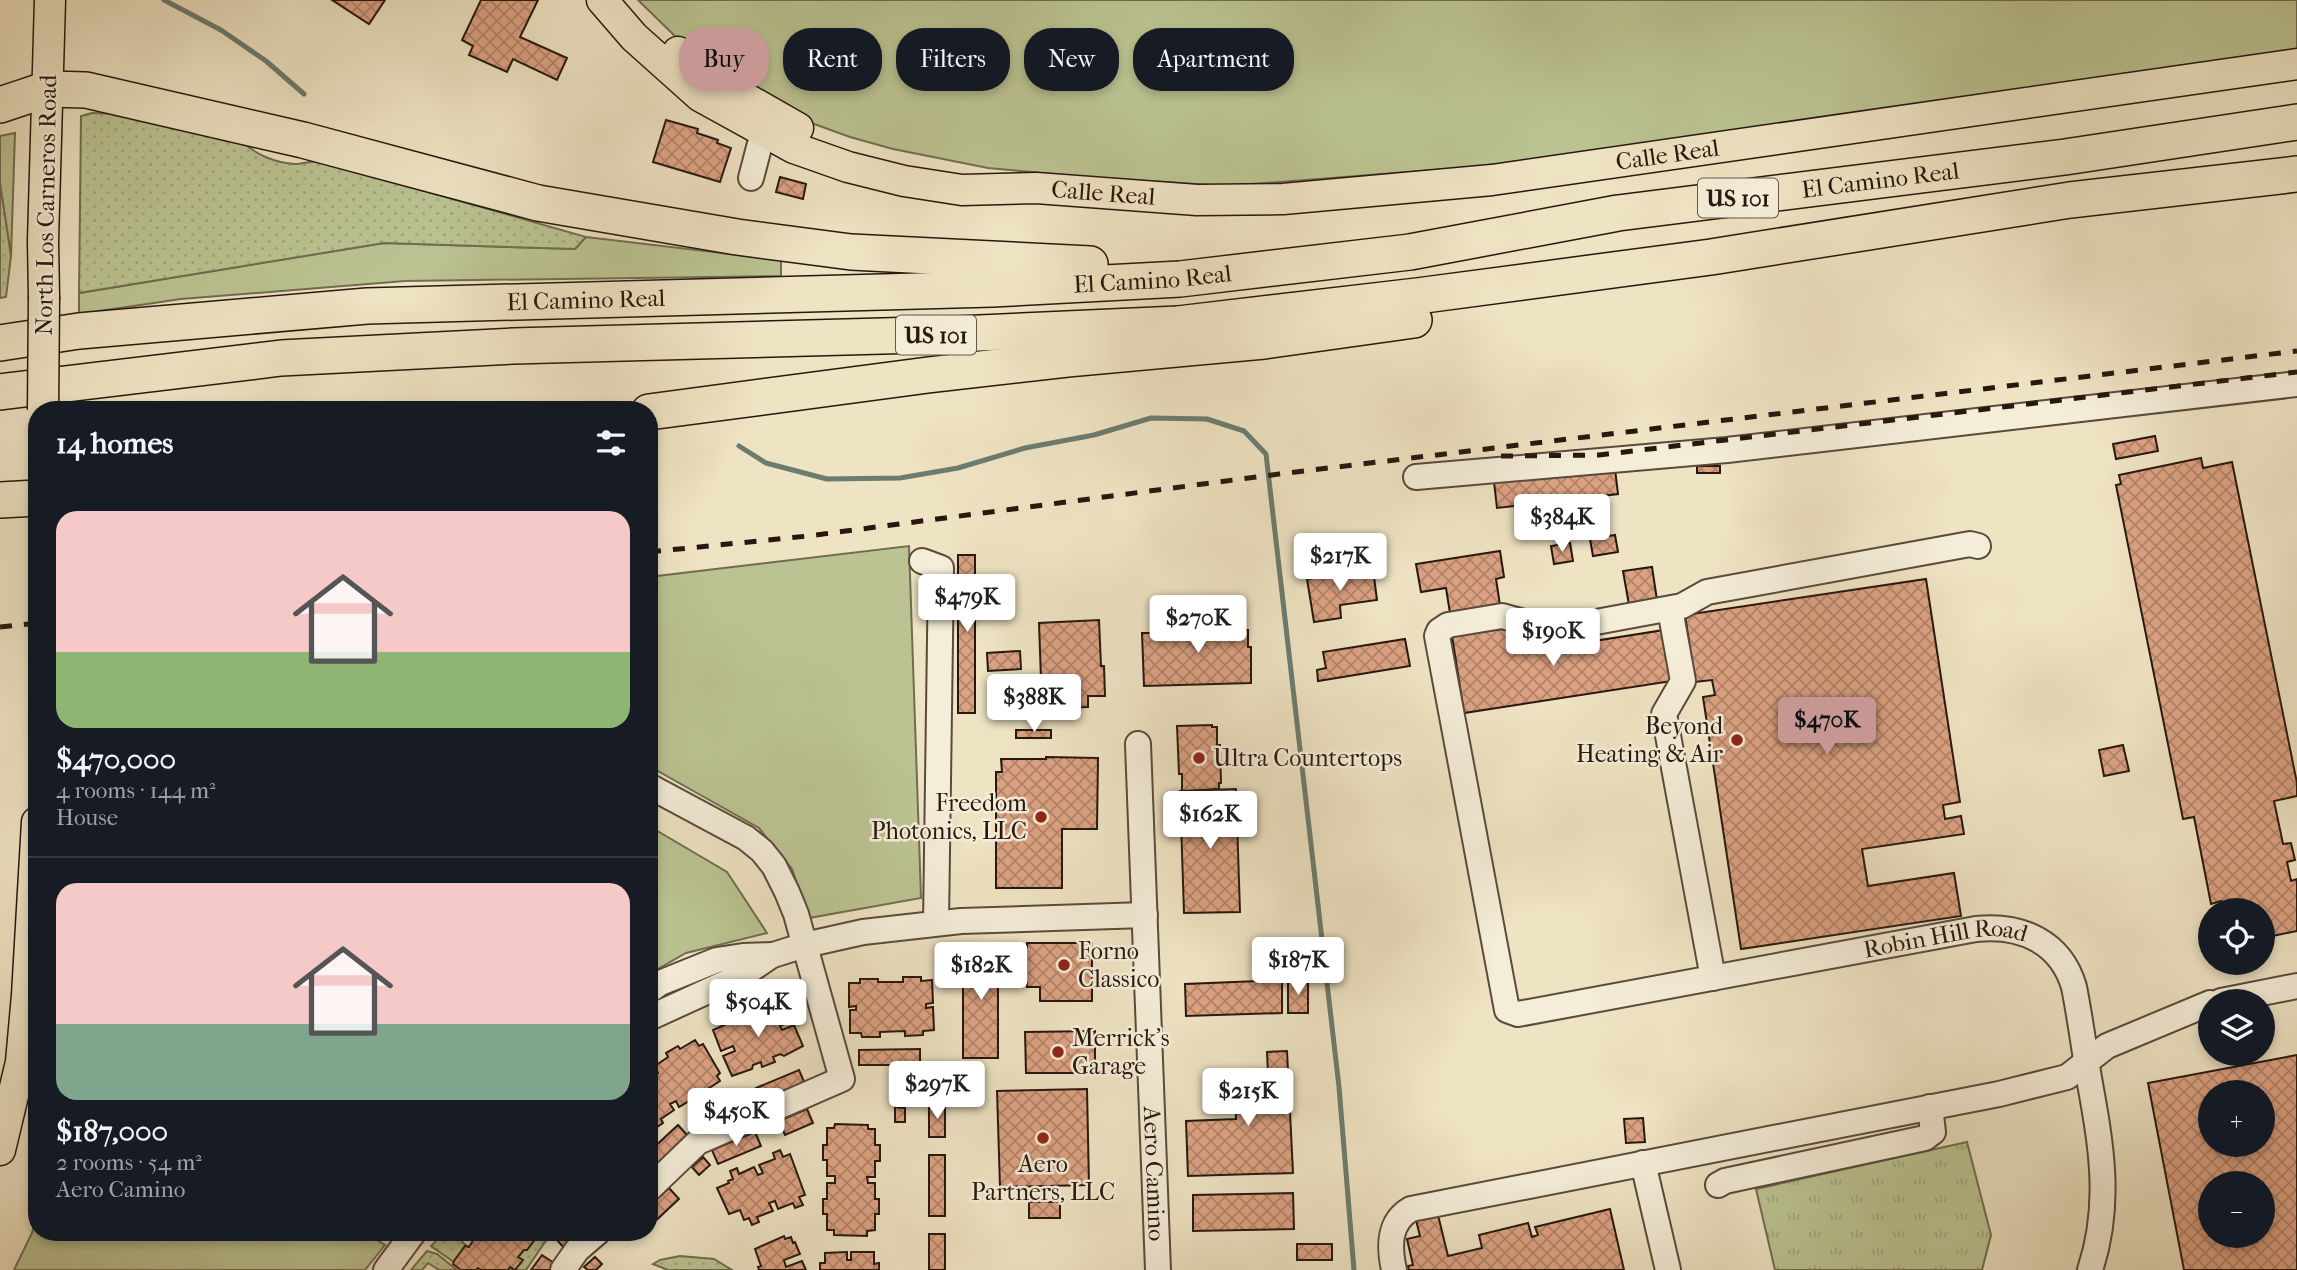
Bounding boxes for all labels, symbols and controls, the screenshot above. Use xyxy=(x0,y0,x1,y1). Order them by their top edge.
chip: Buy xyxy=(679,28,769,91)
chip: Rent xyxy=(783,28,882,91)
chip: Filters xyxy=(896,28,1010,91)
chip: New xyxy=(1024,28,1119,91)
chip: Apartment xyxy=(1133,28,1294,91)
street label: North Los Carneros Road xyxy=(30,73,62,336)
street label: Calle Real xyxy=(1614,133,1721,176)
street label: El Camino Real xyxy=(1800,156,1961,204)
street label: Calle Real xyxy=(1050,175,1157,211)
road number: US 101 xyxy=(1698,178,1778,218)
street label: El Camino Real xyxy=(1073,259,1233,299)
street label: El Camino Real xyxy=(506,284,666,316)
road number: US 101 xyxy=(896,316,976,354)
icon: filters xyxy=(592,424,630,462)
text: 14 homes xyxy=(56,426,173,461)
pin: $384K xyxy=(1513,494,1611,554)
text: $384K xyxy=(1530,503,1594,530)
pin: $217K xyxy=(1291,534,1389,593)
text: $217K xyxy=(1310,542,1370,569)
icon: home xyxy=(280,556,406,682)
pin: $479K xyxy=(918,574,1016,634)
text: $479K xyxy=(934,583,1000,610)
pin: $270K xyxy=(1149,596,1247,655)
text: $270K xyxy=(1166,604,1230,631)
pin: $190K xyxy=(1504,608,1602,668)
text: $190K xyxy=(1522,617,1584,644)
pin: $388K xyxy=(985,674,1083,734)
text: $388K xyxy=(1003,683,1065,710)
pin: $470K xyxy=(1778,698,1876,757)
text: $470K xyxy=(1794,706,1860,733)
place label: Beyond Heating & Air xyxy=(1576,712,1724,768)
marker: Beyond Heating & Air xyxy=(1729,732,1745,748)
text: $470,000 xyxy=(56,742,176,777)
place label: Ultra Countertops xyxy=(1213,744,1402,772)
marker: Ultra Countertops xyxy=(1191,750,1207,766)
text: 4 rooms · 144 m² xyxy=(56,777,216,804)
place label: Freedom Photonics, LLC xyxy=(871,789,1027,845)
pin: $162K xyxy=(1161,792,1259,851)
text: $162K xyxy=(1179,800,1241,827)
text: House xyxy=(56,804,118,831)
marker: Freedom Photonics, LLC xyxy=(1033,809,1049,825)
map controls xyxy=(2198,898,2275,1248)
button: locate xyxy=(2198,898,2275,975)
street label: Robin Hill Road xyxy=(1861,914,2032,964)
icon: home xyxy=(280,928,406,1054)
place label: Forno Classico xyxy=(1078,937,1159,993)
pin: $187K xyxy=(1249,937,1347,997)
pin: $182K xyxy=(932,942,1030,1002)
text: $187K xyxy=(1268,946,1328,973)
text: $182K xyxy=(951,951,1011,978)
marker: Forno Classico xyxy=(1056,957,1072,973)
pin: $504K xyxy=(709,979,807,1039)
text: $504K xyxy=(725,988,791,1015)
button: layers xyxy=(2198,989,2275,1066)
place label: Merrick's Garage xyxy=(1072,1024,1170,1080)
marker: Merrick's Garage xyxy=(1050,1044,1066,1060)
pin: $297K xyxy=(888,1062,986,1121)
pin: $215K xyxy=(1199,1068,1297,1128)
text: $297K xyxy=(905,1070,969,1097)
text: $215K xyxy=(1218,1077,1278,1104)
button: + xyxy=(2198,1080,2275,1157)
pin: $450K xyxy=(687,1088,785,1148)
text: $450K xyxy=(704,1097,768,1124)
street label: Aero Camino xyxy=(1138,1105,1171,1242)
text: $187,000 xyxy=(56,1114,168,1149)
marker: Aero Partners, LLC xyxy=(1035,1130,1051,1146)
text: 2 rooms · 54 m² xyxy=(56,1149,202,1176)
place label: Aero Partners, LLC xyxy=(971,1150,1115,1206)
button: − xyxy=(2198,1171,2275,1248)
text: Aero Camino xyxy=(56,1176,185,1203)

